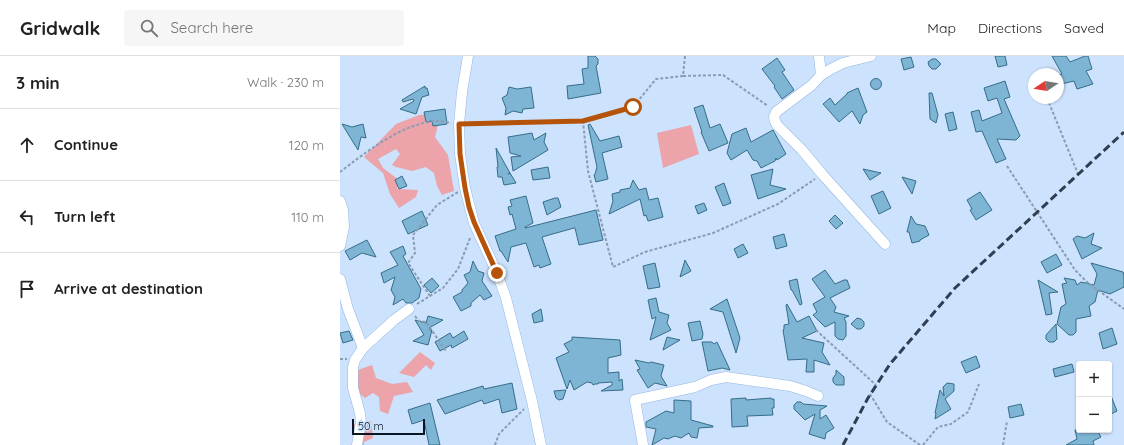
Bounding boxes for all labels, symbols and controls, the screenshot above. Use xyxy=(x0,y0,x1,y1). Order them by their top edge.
search box xyxy=(124,10,404,46)
text: Gridwalk xyxy=(20,16,100,40)
icon: search xyxy=(138,17,160,39)
text: Search here xyxy=(170,18,253,37)
text: Map xyxy=(927,19,956,37)
text: Directions xyxy=(978,19,1042,37)
text: Saved xyxy=(1064,19,1104,37)
north arrow xyxy=(1028,68,1064,104)
text: 3 min xyxy=(16,72,60,93)
text: Walk · 230 m xyxy=(247,74,324,90)
route start xyxy=(624,98,642,116)
icon: ahead xyxy=(16,134,38,156)
text: Continue xyxy=(54,135,118,154)
text: 120 m xyxy=(289,137,324,153)
icon: left xyxy=(16,206,38,228)
text: Turn left xyxy=(54,207,116,226)
text: 110 m xyxy=(291,209,324,225)
route end xyxy=(488,264,506,282)
icon: arrive xyxy=(16,278,38,300)
text: Arrive at destination xyxy=(54,279,203,298)
map controls xyxy=(1076,361,1112,433)
button: + xyxy=(1076,361,1112,397)
button: − xyxy=(1076,397,1112,433)
scale bar xyxy=(352,417,425,436)
text: 50 m xyxy=(358,419,384,433)

